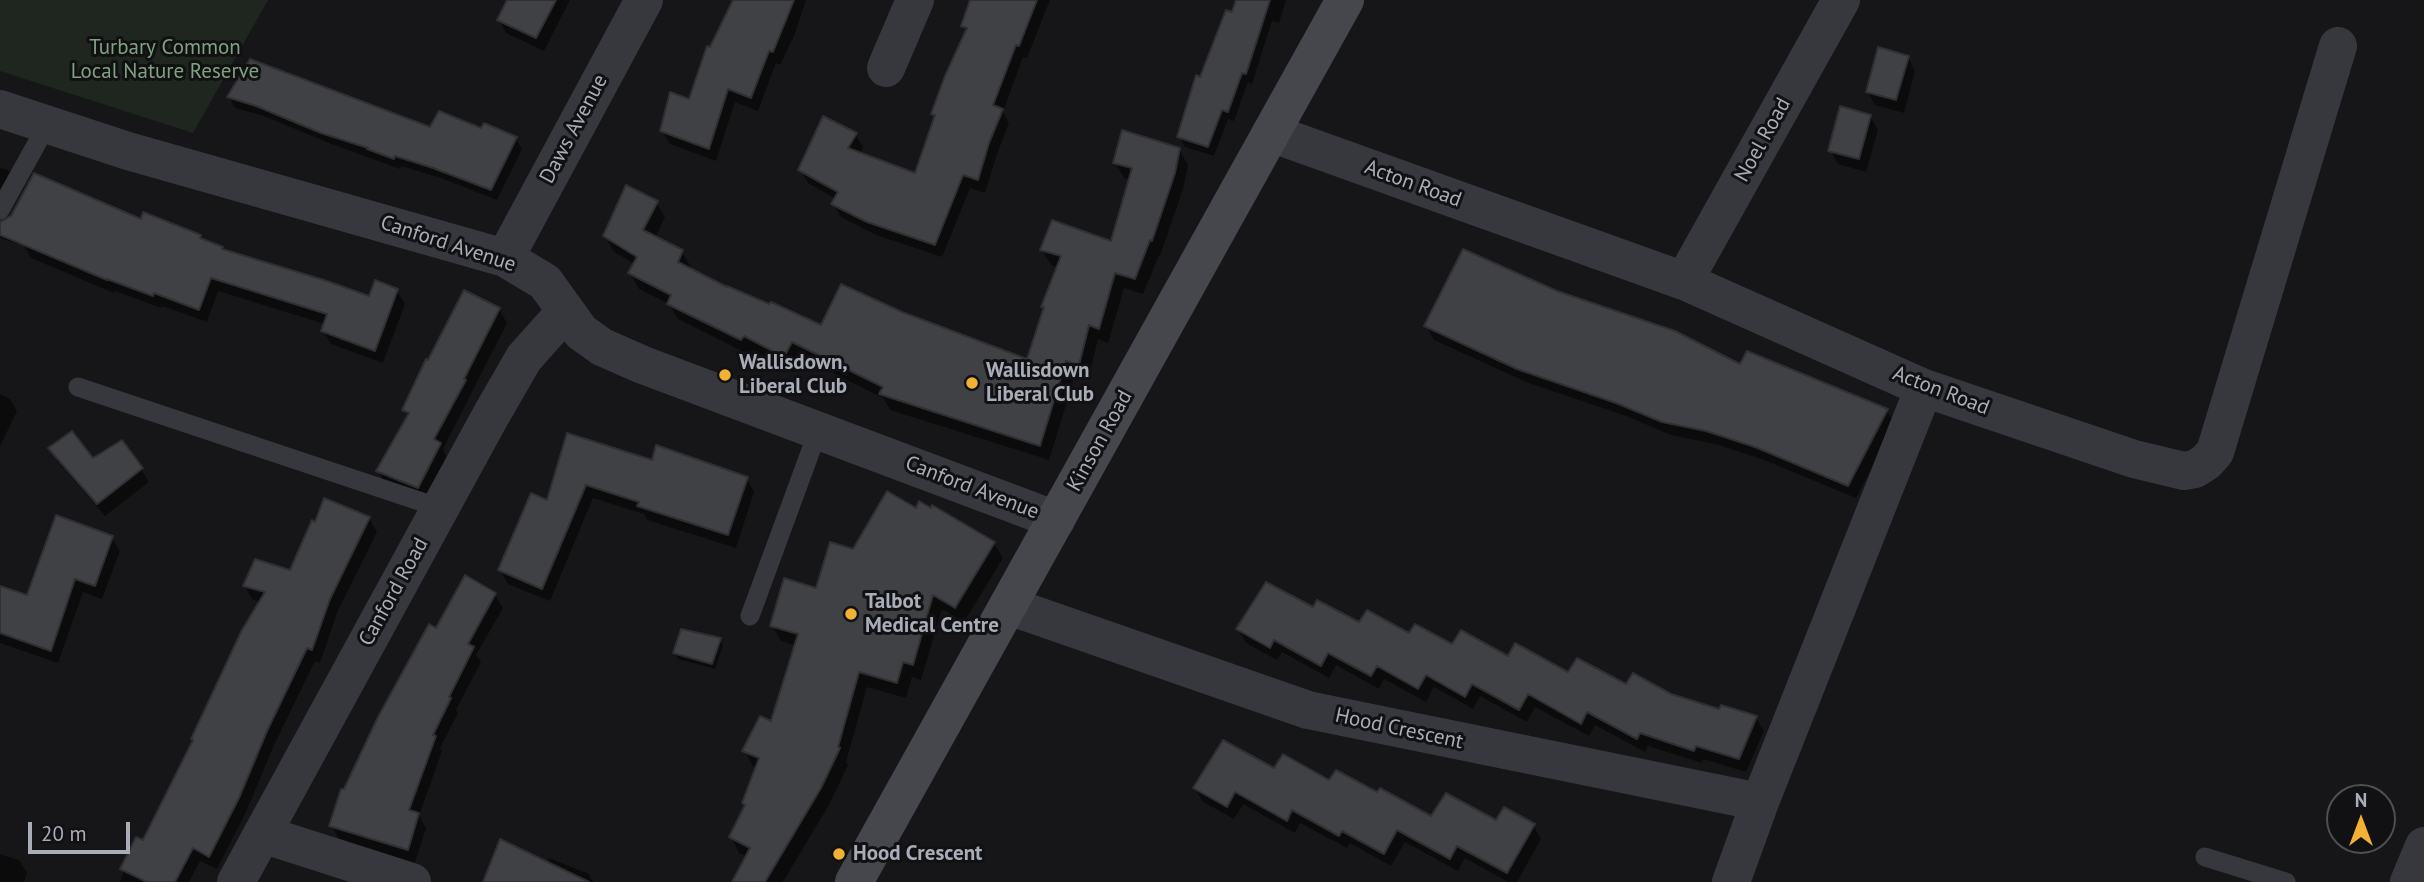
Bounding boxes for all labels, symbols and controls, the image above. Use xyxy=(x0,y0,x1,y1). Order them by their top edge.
park label: Turbary Common Local Nature Reserve xyxy=(71,35,259,85)
street label: Daws Avenue xyxy=(535,70,613,188)
street label: Noel Road xyxy=(1730,94,1796,186)
street label: Acton Road xyxy=(1361,155,1465,213)
street label: Canford Avenue xyxy=(377,210,519,278)
place label: Wallisdown, Liberal Club xyxy=(739,350,848,400)
place label: Wallisdown Liberal Club xyxy=(986,358,1094,408)
street label: Acton Road xyxy=(1889,361,1993,421)
marker: Wallisdown, Liberal Club xyxy=(717,367,733,383)
marker: Wallisdown Liberal Club xyxy=(964,375,980,391)
street label: Kinson Road xyxy=(1062,386,1138,496)
street label: Canford Avenue xyxy=(902,451,1042,525)
street label: Canford Road xyxy=(354,534,434,650)
place label: Talbot Medical Centre xyxy=(865,589,999,639)
marker: Talbot Medical Centre xyxy=(843,606,859,622)
street label: Hood Crescent xyxy=(1333,703,1465,755)
north arrow xyxy=(2326,784,2396,854)
text: N xyxy=(2355,788,2367,812)
scale bar xyxy=(32,808,133,852)
text: 20 m xyxy=(41,820,87,847)
place label: Hood Crescent xyxy=(853,841,982,867)
marker: Hood Crescent xyxy=(831,846,847,862)

